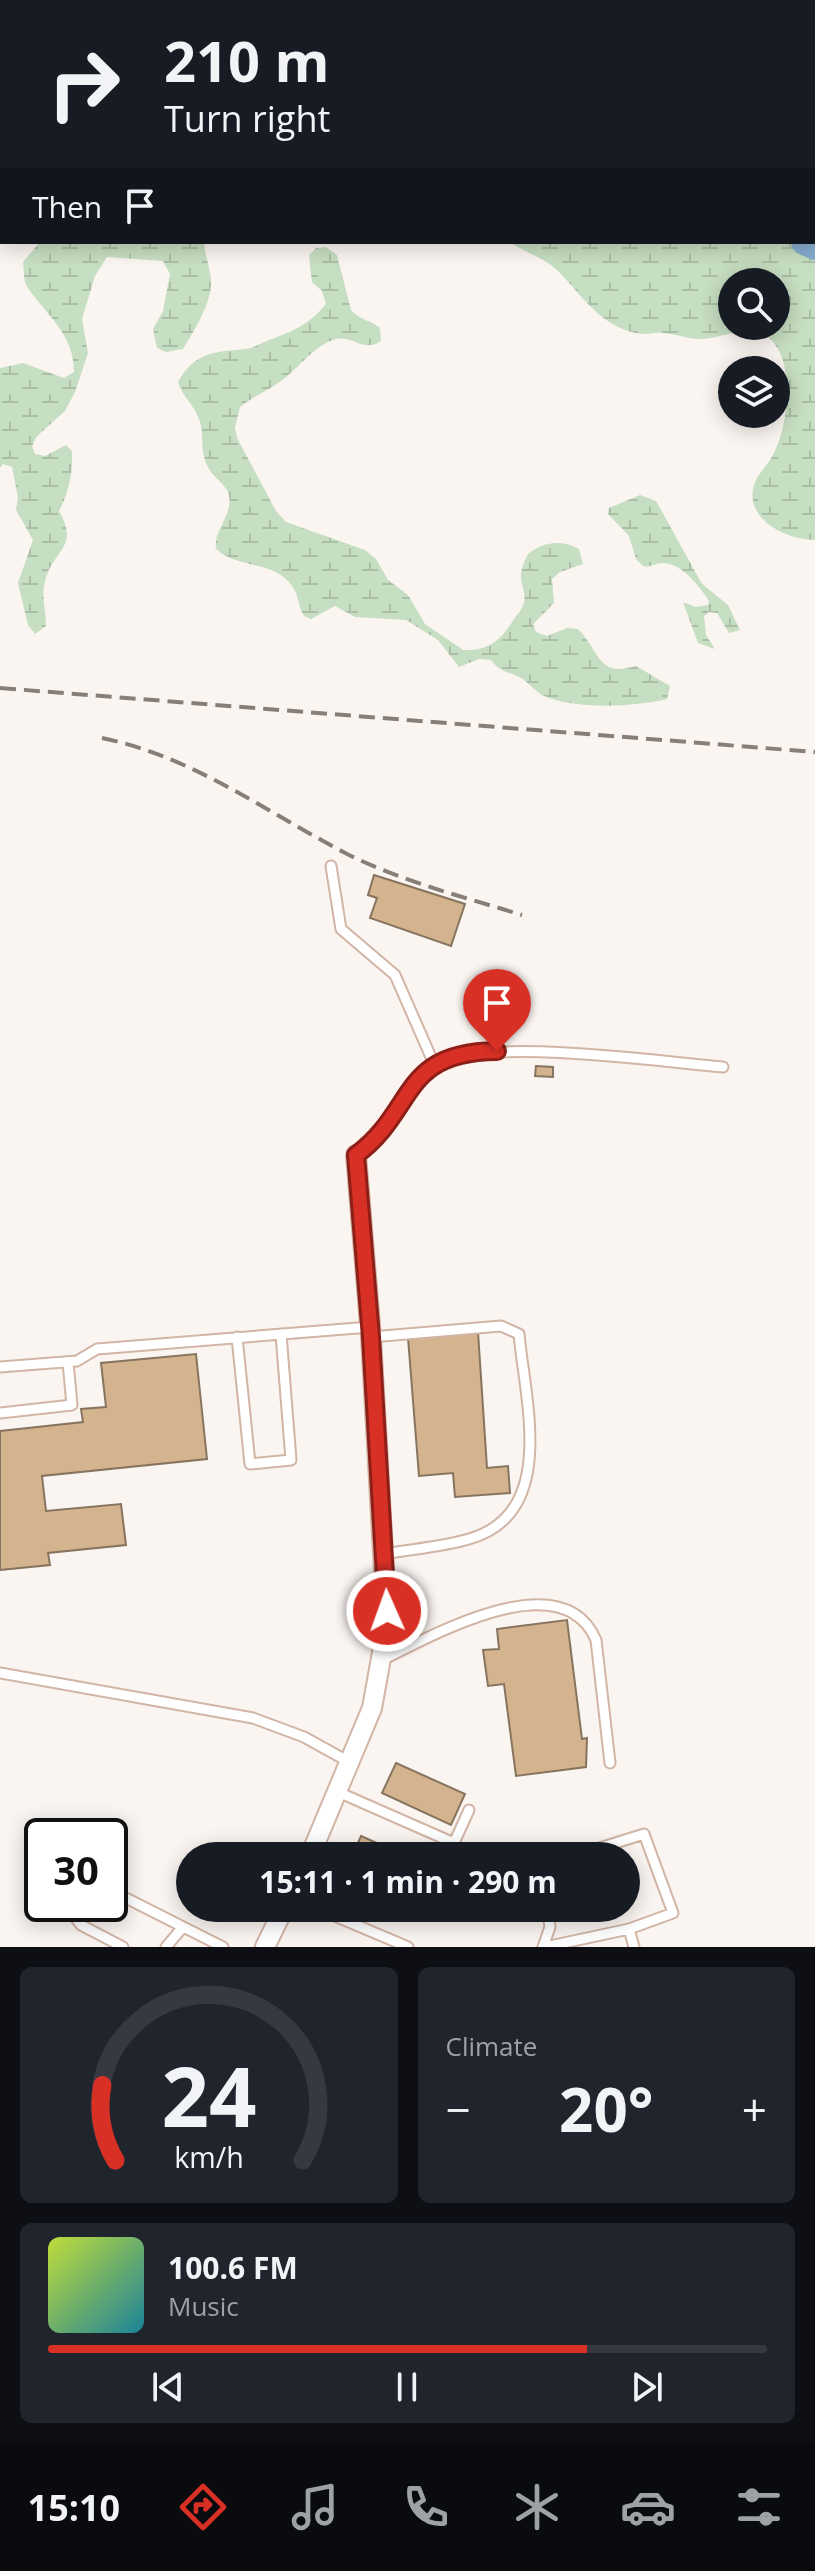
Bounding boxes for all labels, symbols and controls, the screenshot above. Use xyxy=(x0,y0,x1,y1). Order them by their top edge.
text: 210 m xyxy=(164,22,330,98)
icon: right xyxy=(32,32,136,136)
text: Turn right xyxy=(164,94,330,143)
icon: arrive xyxy=(118,184,162,228)
text: Then xyxy=(32,186,102,227)
map controls xyxy=(718,268,790,428)
button: search xyxy=(718,268,790,340)
button: layers xyxy=(718,356,790,428)
pin xyxy=(463,969,531,1051)
icon: arrive xyxy=(475,981,519,1025)
position arrow xyxy=(345,1569,429,1653)
speed limit sign: 30 xyxy=(24,1818,128,1922)
text: 15:11 · 1 min · 290 m xyxy=(259,1861,557,1902)
text: Climate xyxy=(446,2028,537,2064)
text: 24 xyxy=(161,2038,256,2151)
text: 20° xyxy=(559,2068,653,2150)
text: − xyxy=(446,2079,471,2139)
text: + xyxy=(742,2079,767,2139)
text: km/h xyxy=(174,2137,243,2176)
text: 100.6 FM xyxy=(168,2247,298,2288)
text: Music xyxy=(168,2288,239,2324)
icon: previous xyxy=(146,2365,190,2409)
icon: pause xyxy=(385,2365,429,2409)
icon: next xyxy=(625,2365,669,2409)
icon: directions xyxy=(175,2479,231,2535)
icon: music xyxy=(287,2479,343,2535)
icon: phone xyxy=(398,2479,454,2535)
icon: climate xyxy=(509,2479,565,2535)
icon: car xyxy=(620,2479,676,2535)
icon: filters xyxy=(731,2479,787,2535)
text: 15:10 xyxy=(28,2483,120,2532)

